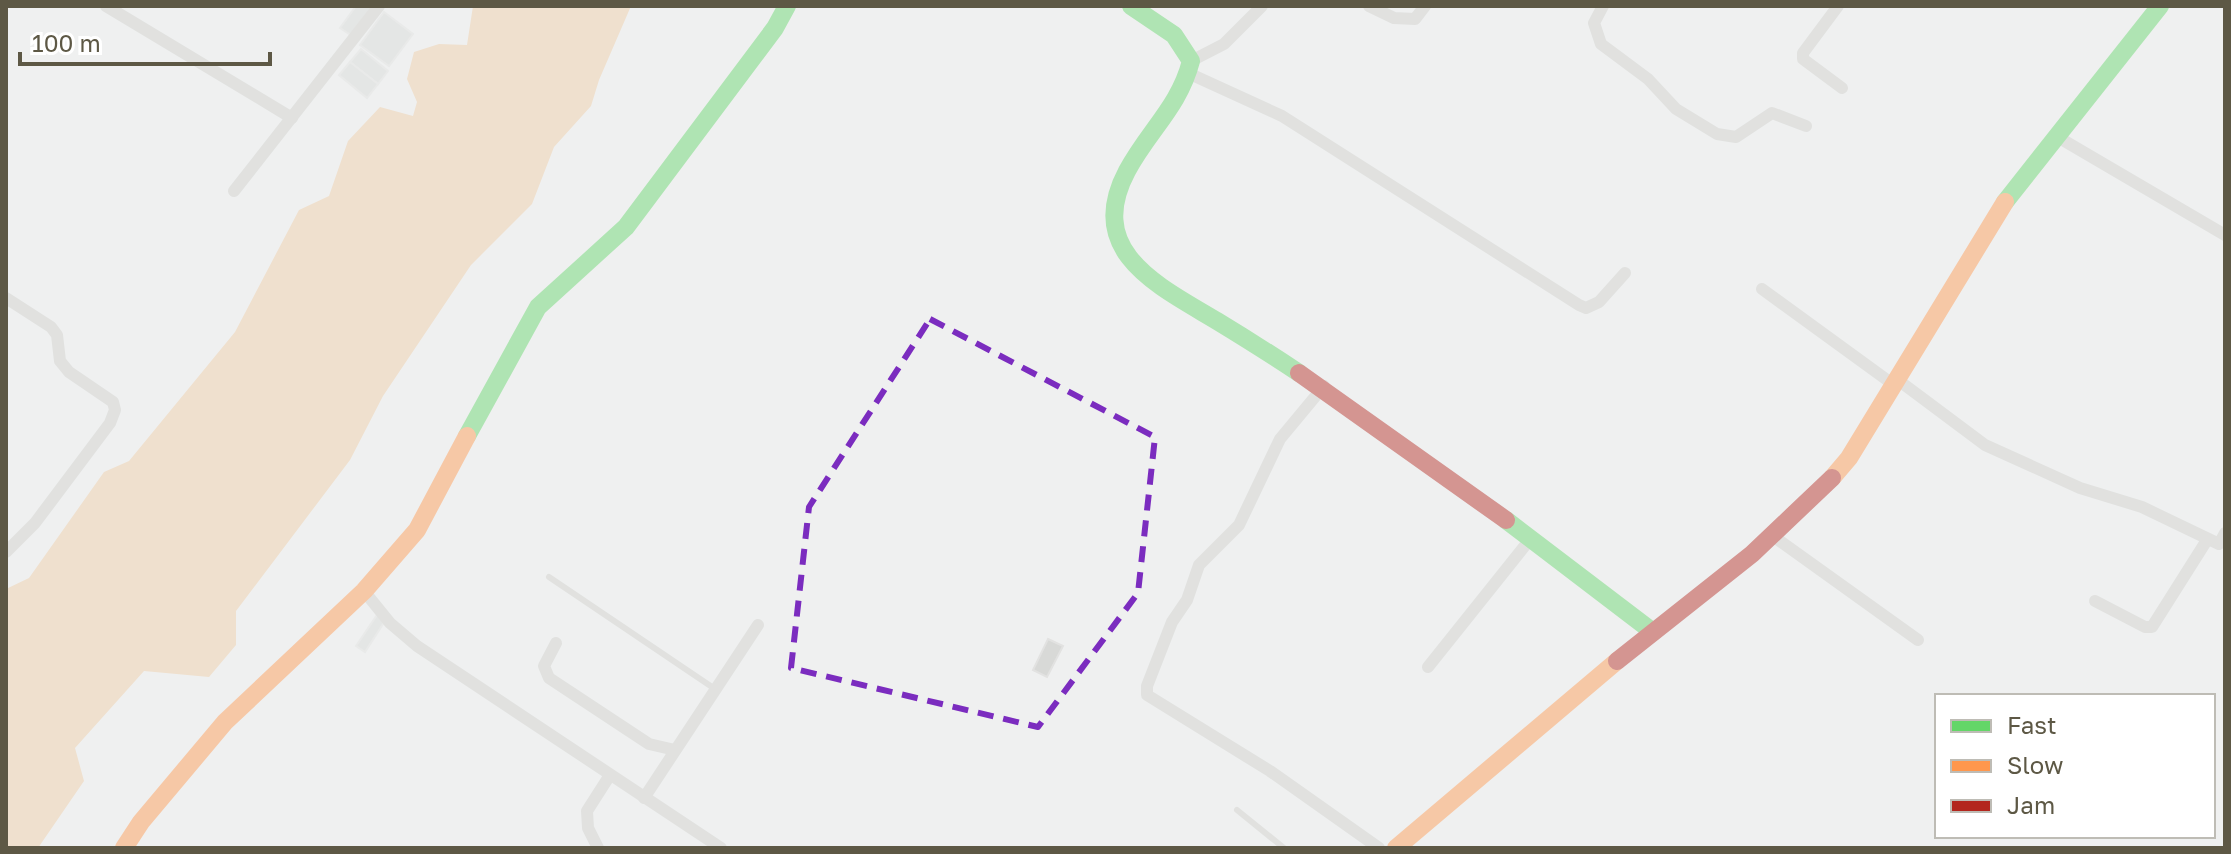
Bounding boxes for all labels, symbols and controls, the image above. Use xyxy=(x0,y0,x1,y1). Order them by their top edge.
scale bar xyxy=(20,16,270,66)
text: 100 m xyxy=(32,28,101,57)
legend xyxy=(1935,694,2215,838)
text: Fast xyxy=(2007,710,2057,739)
text: Slow xyxy=(2007,750,2063,779)
text: Jam xyxy=(2007,790,2055,819)

